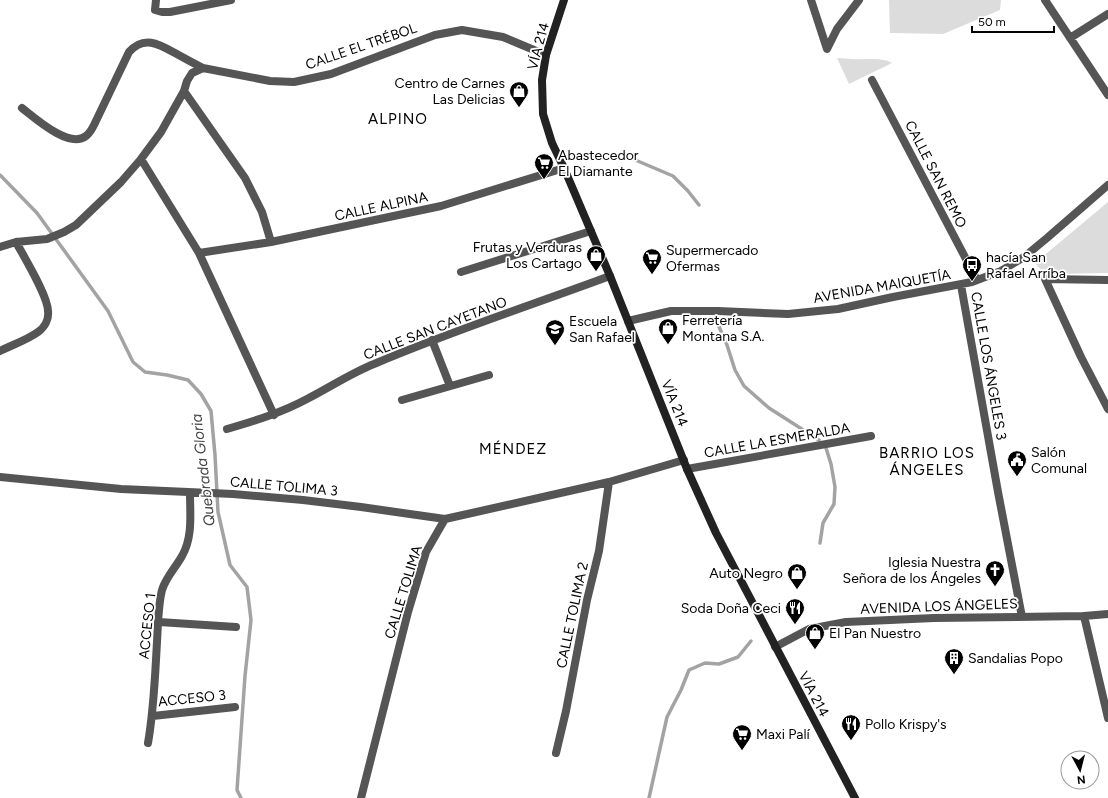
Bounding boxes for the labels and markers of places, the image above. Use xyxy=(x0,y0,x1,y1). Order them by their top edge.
place label: Centro de Carnes Las Delicias xyxy=(395,75,505,108)
shop icon: Centro de Carnes Las Delicias xyxy=(508,80,530,108)
place label: Abastecedor El Diamante xyxy=(558,147,639,180)
supermarket icon: Abastecedor El Diamante xyxy=(533,152,555,180)
place label: Frutas y Verduras Los Cartago xyxy=(473,239,582,272)
place label: Supermercado Ofermas xyxy=(666,242,758,275)
shop icon: Frutas y Verduras Los Cartago xyxy=(585,244,607,272)
supermarket icon: Supermercado Ofermas xyxy=(641,247,663,275)
place label: hacía San Rafael Arríba xyxy=(986,249,1066,282)
bus stop icon: hacía San Rafael Arríba xyxy=(961,254,983,282)
place label: Ferretería Montana S.A. xyxy=(682,312,765,345)
place label: Escuela San Rafael xyxy=(569,313,635,346)
shop icon: Ferretería Montana S.A. xyxy=(657,317,679,345)
school or university icon: Escuela San Rafael xyxy=(544,318,566,346)
place label: Salón Comunal xyxy=(1031,444,1087,477)
public building icon: Salón Comunal xyxy=(1006,449,1028,477)
place label: Iglesia Nuestra Señora de los Ángeles xyxy=(843,554,981,587)
church icon: Iglesia Nuestra Señora de los Ángeles xyxy=(984,559,1006,587)
shop icon: Auto Negro xyxy=(786,562,808,590)
place label: Auto Negro xyxy=(709,565,783,582)
restaurant icon: Soda Doña Ceci xyxy=(784,597,806,625)
place label: Soda Doña Ceci xyxy=(681,600,781,617)
shop icon: El Pan Nuestro xyxy=(804,622,826,650)
place label: El Pan Nuestro xyxy=(829,625,921,642)
building icon: Sandalias Popo xyxy=(943,647,965,675)
place label: Sandalias Popo xyxy=(968,650,1063,667)
restaurant icon: Pollo Krispy's xyxy=(840,713,862,741)
place label: Pollo Krispy's xyxy=(865,716,947,733)
supermarket icon: Maxi Palí xyxy=(731,723,753,751)
place label: Maxi Palí xyxy=(756,726,811,743)

